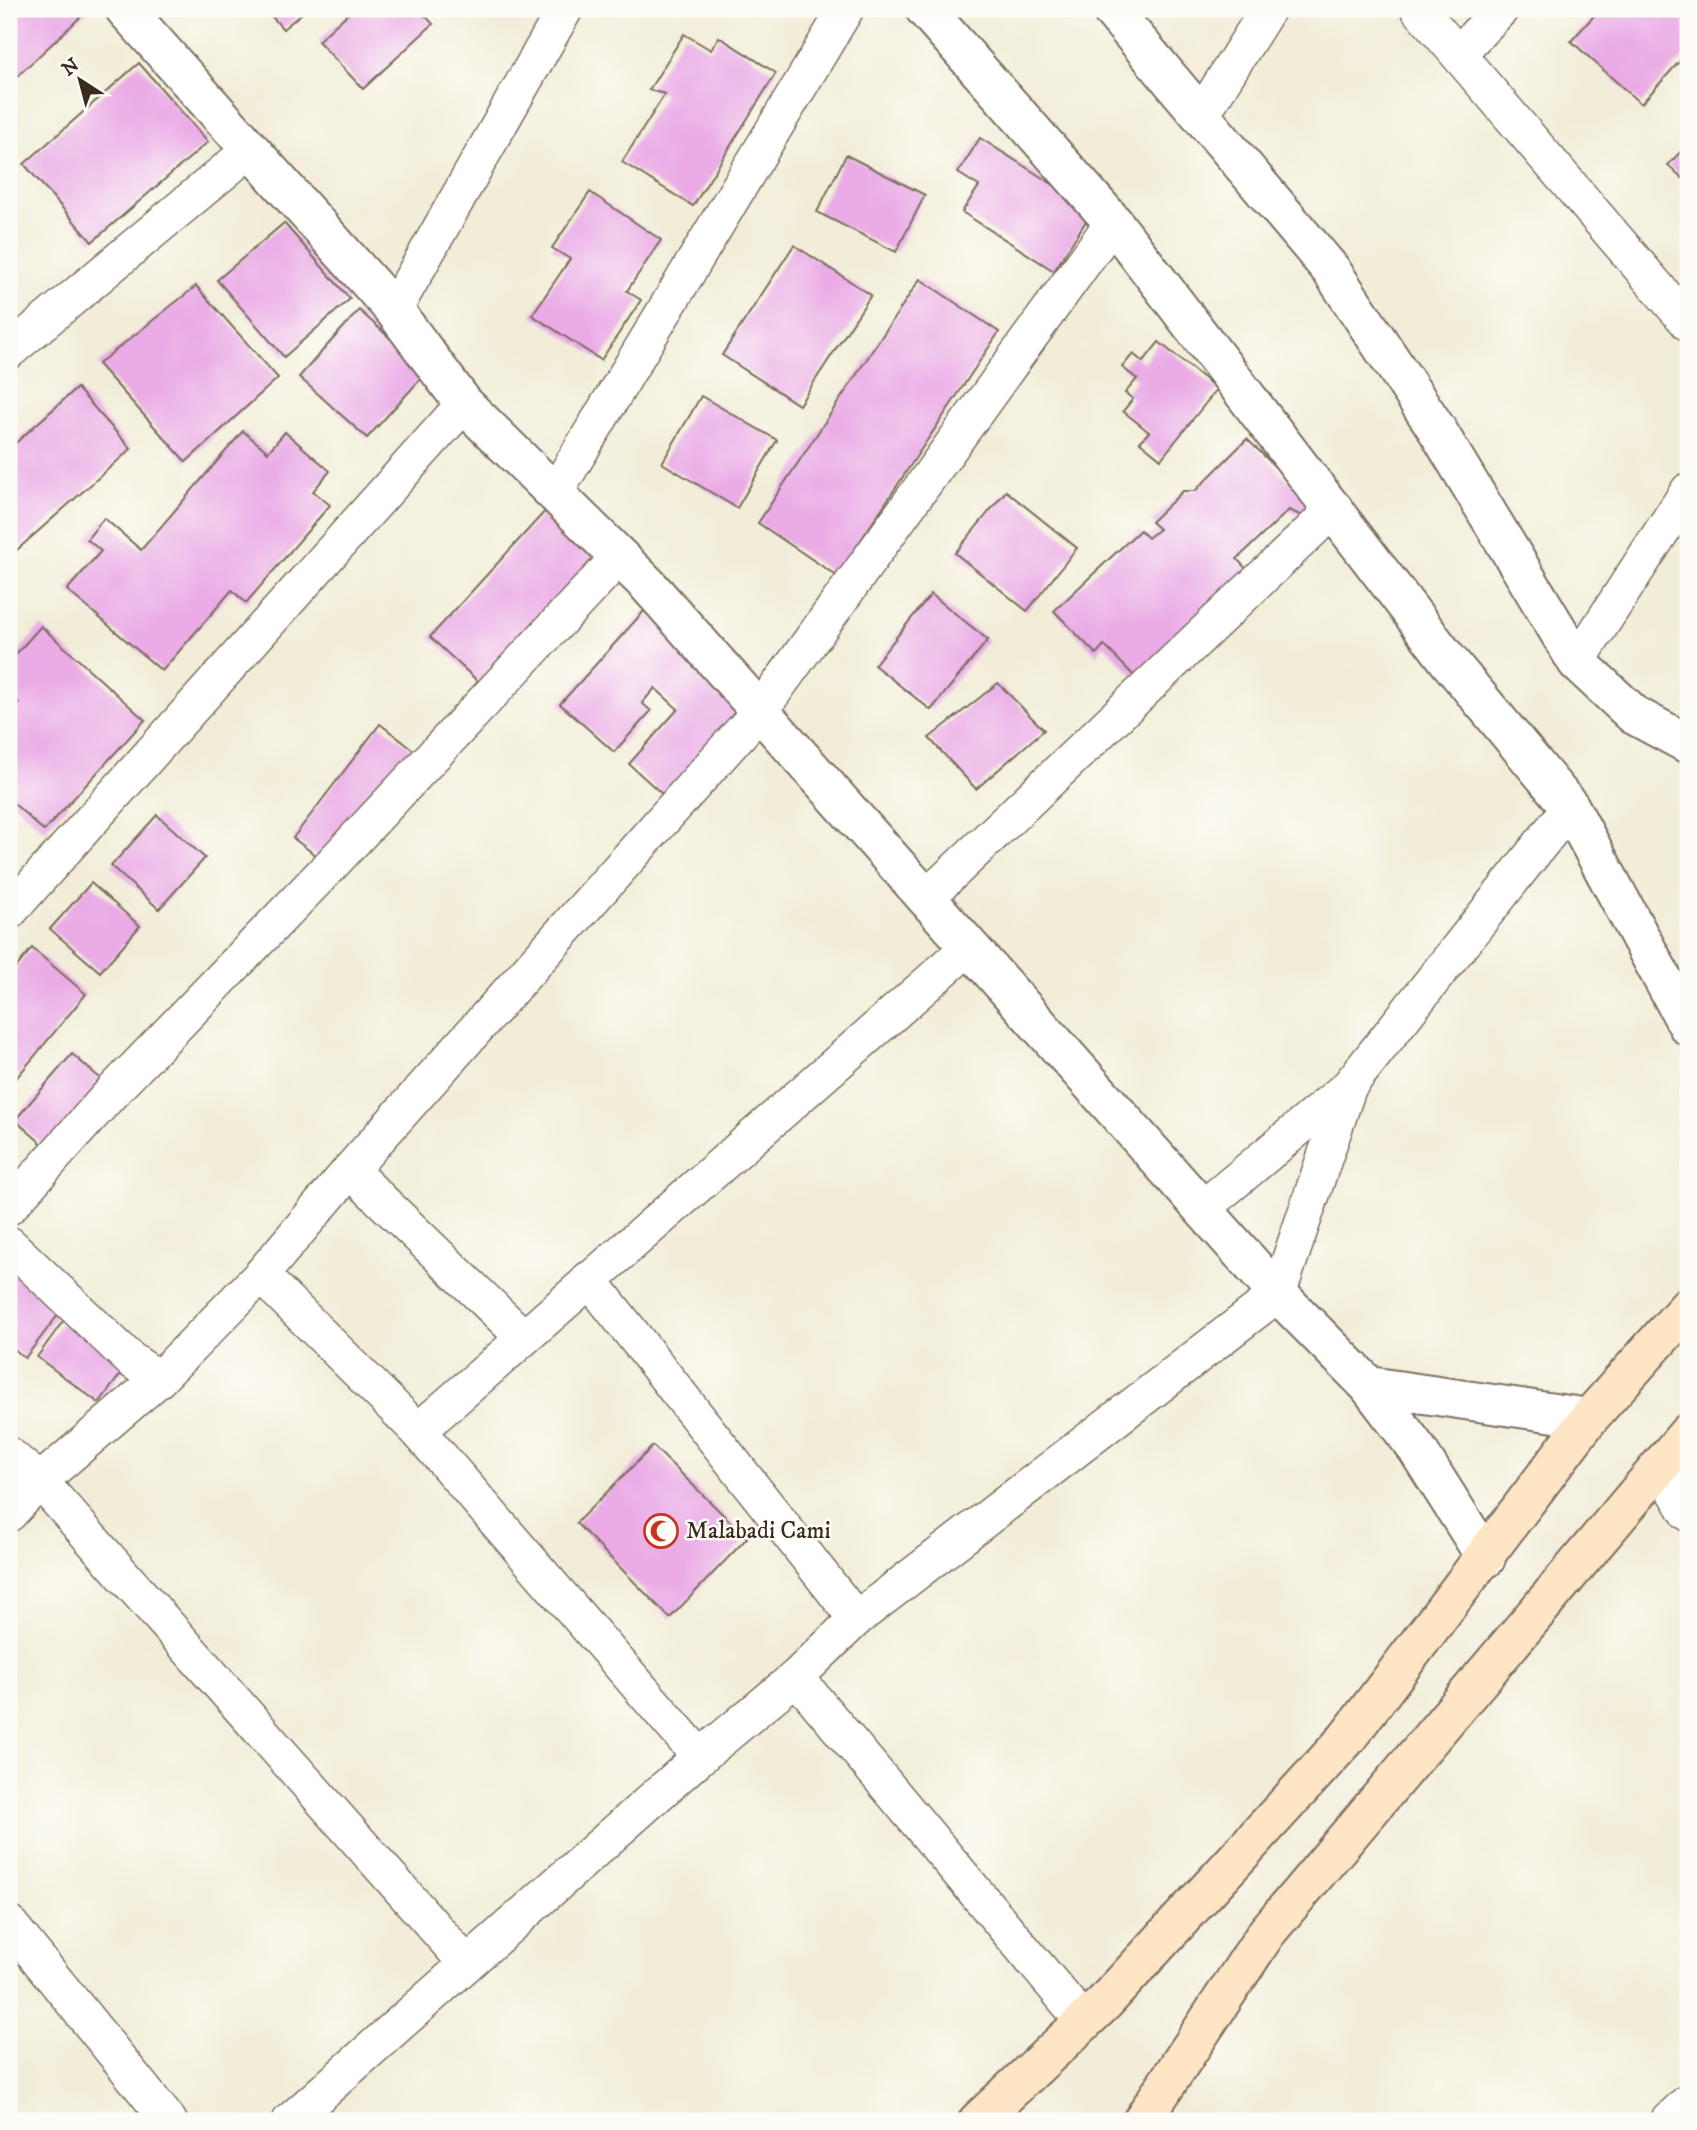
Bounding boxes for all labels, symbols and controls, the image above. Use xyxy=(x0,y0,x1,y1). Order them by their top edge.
north arrow xyxy=(46,46,116,116)
text: N xyxy=(58,53,84,81)
mosque icon: Malabadi Cami xyxy=(642,1512,680,1550)
place label: Malabadi Cami xyxy=(686,1516,831,1546)

